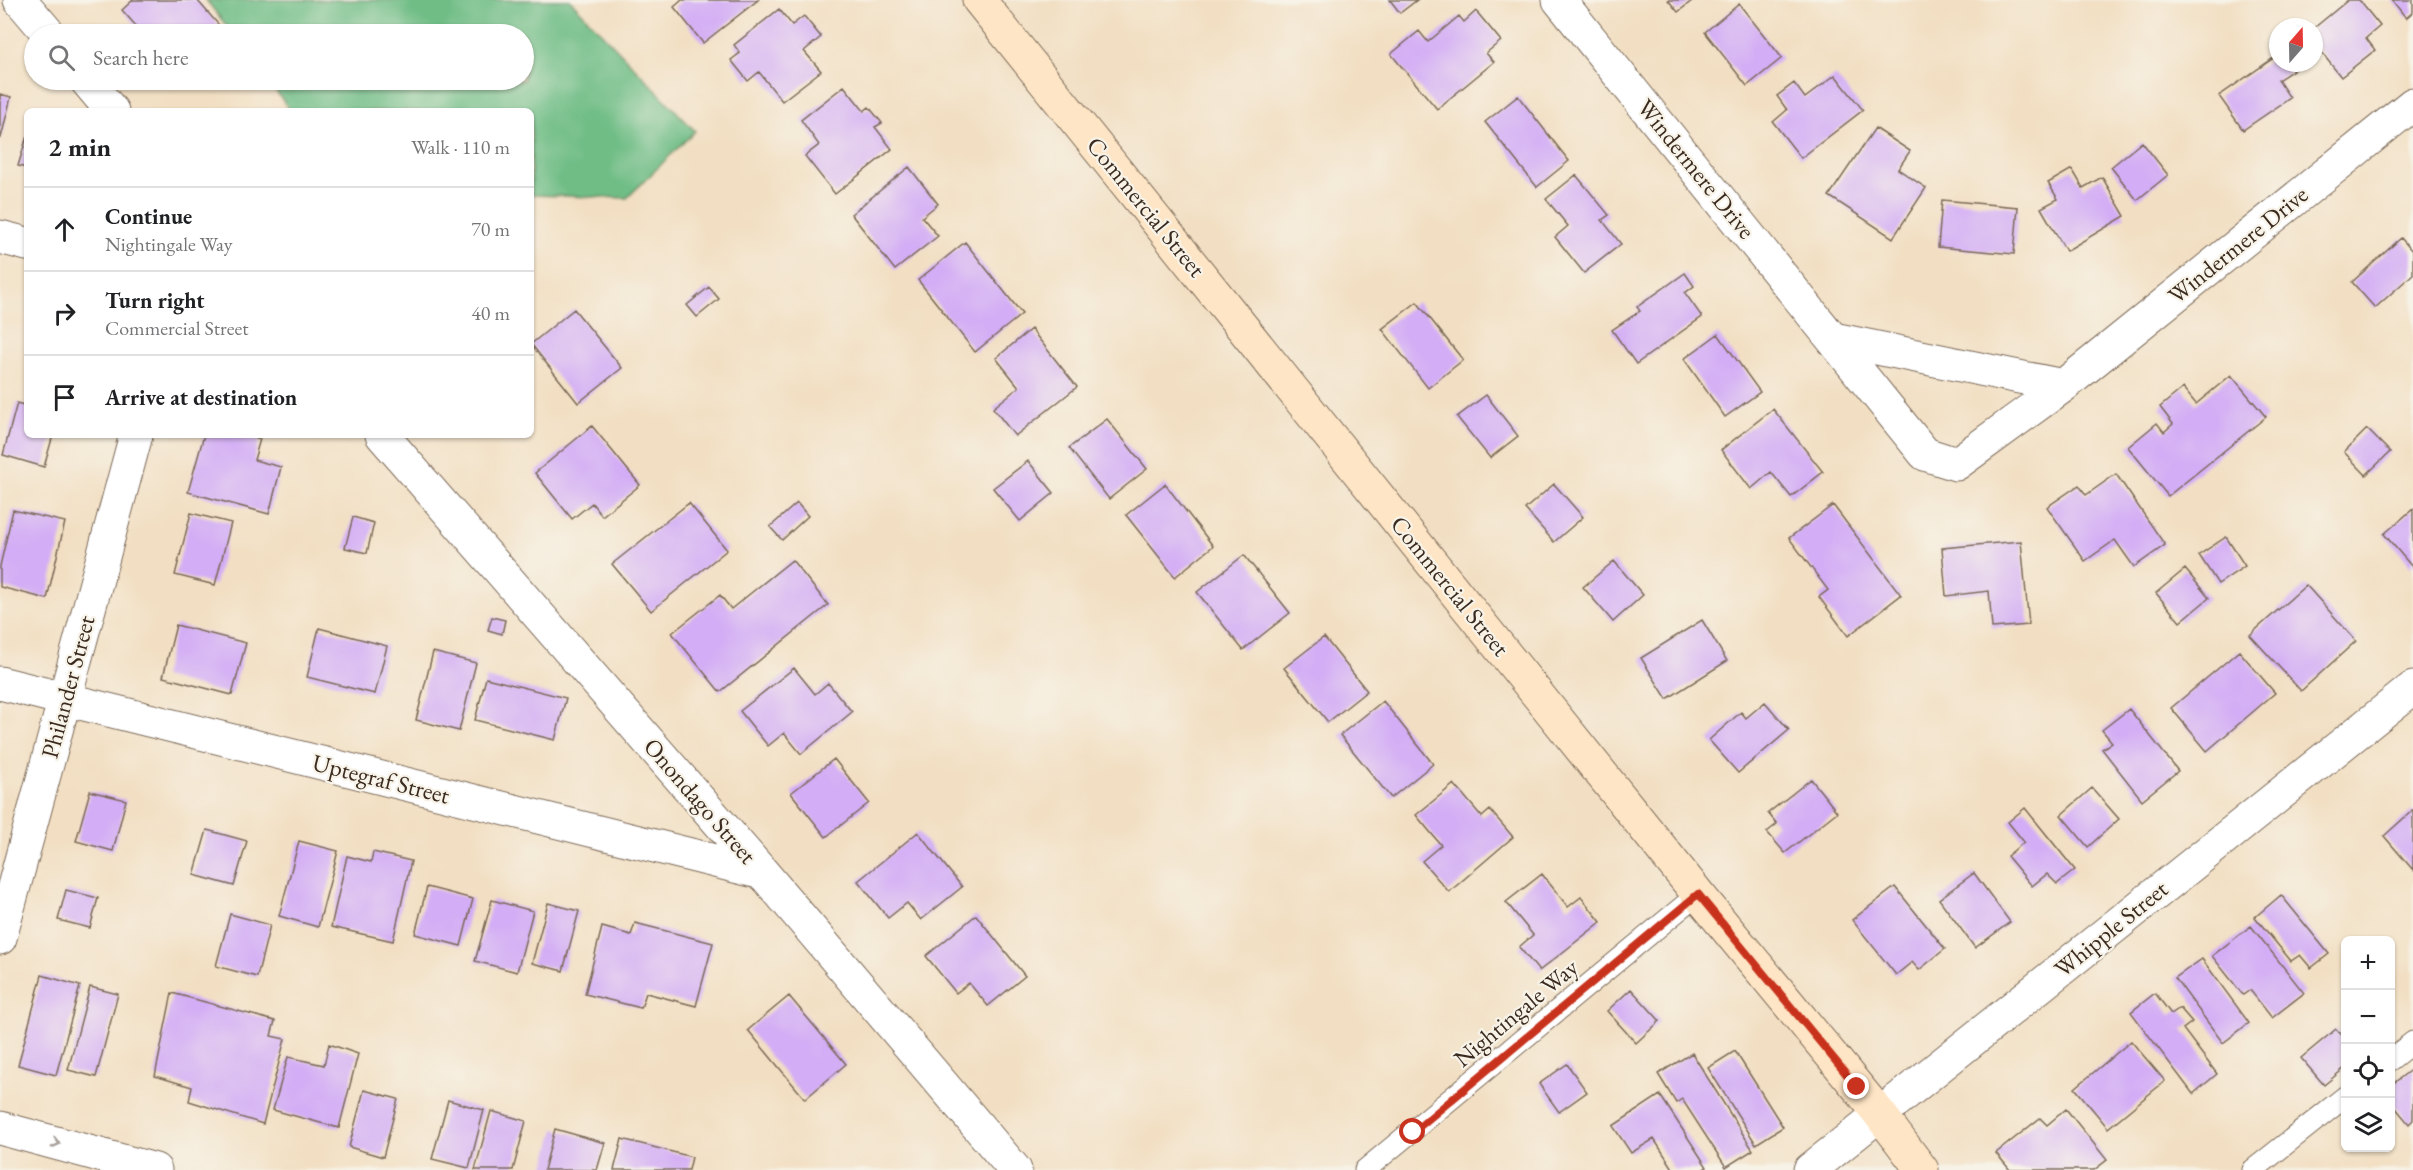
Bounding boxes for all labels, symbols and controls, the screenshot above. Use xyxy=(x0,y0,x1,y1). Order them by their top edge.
north arrow xyxy=(2269,18,2323,72)
search box xyxy=(24,24,534,90)
icon: search xyxy=(45,41,78,74)
text: Search here xyxy=(93,43,188,72)
street label: Windermere Drive xyxy=(1631,92,1762,245)
text: 2 min xyxy=(48,130,111,164)
street label: Commercial Street xyxy=(1080,130,1213,284)
text: Walk · 110 m xyxy=(411,134,510,160)
street label: Windermere Drive xyxy=(2161,179,2314,310)
text: Continue xyxy=(105,202,192,231)
icon: ahead xyxy=(48,213,81,246)
text: 70 m xyxy=(471,216,510,242)
text: Nightingale Way xyxy=(105,231,233,257)
text: Turn right xyxy=(105,286,204,315)
icon: right xyxy=(48,297,81,330)
text: 40 m xyxy=(471,300,510,326)
text: Commercial Street xyxy=(105,315,248,341)
icon: arrive xyxy=(48,381,81,414)
text: Arrive at destination xyxy=(105,383,297,412)
street label: Commercial Street xyxy=(1384,509,1517,663)
street label: Philander Street xyxy=(34,612,102,762)
street label: Onondago Street xyxy=(637,731,764,870)
street label: Uptegraf Street xyxy=(309,747,453,811)
street label: Whipple Street xyxy=(2048,873,2174,984)
map controls xyxy=(2341,936,2395,1152)
button: + xyxy=(2341,936,2395,990)
street label: Nightingale Way xyxy=(1447,951,1585,1074)
button: − xyxy=(2341,990,2395,1044)
button: locate xyxy=(2341,1044,2395,1098)
route end xyxy=(1843,1073,1869,1099)
button: layers xyxy=(2341,1098,2395,1152)
route start xyxy=(1399,1118,1425,1144)
one-way arrow xyxy=(51,1136,61,1149)

